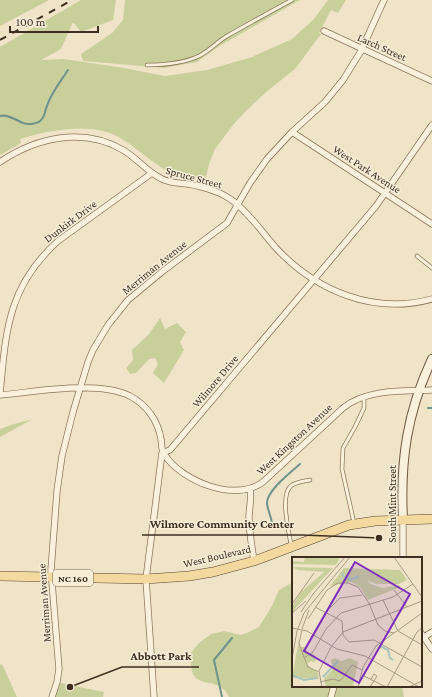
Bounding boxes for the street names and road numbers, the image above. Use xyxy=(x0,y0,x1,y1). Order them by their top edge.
street label: Larch Street xyxy=(356,31,409,63)
street label: West Park Avenue xyxy=(331,143,403,195)
street label: Spruce Street xyxy=(164,164,224,191)
street label: Dunkirk Drive xyxy=(42,197,99,245)
street label: Merriman Avenue xyxy=(120,237,189,297)
street label: Wilmore Drive xyxy=(190,352,240,410)
street label: West Kingston Avenue xyxy=(254,401,335,478)
street label: South Mint Street xyxy=(386,465,398,543)
street label: West Boulevard xyxy=(182,542,252,570)
street label: Merriman Avenue xyxy=(35,563,53,643)
road number: NC 160 xyxy=(53,570,93,586)

